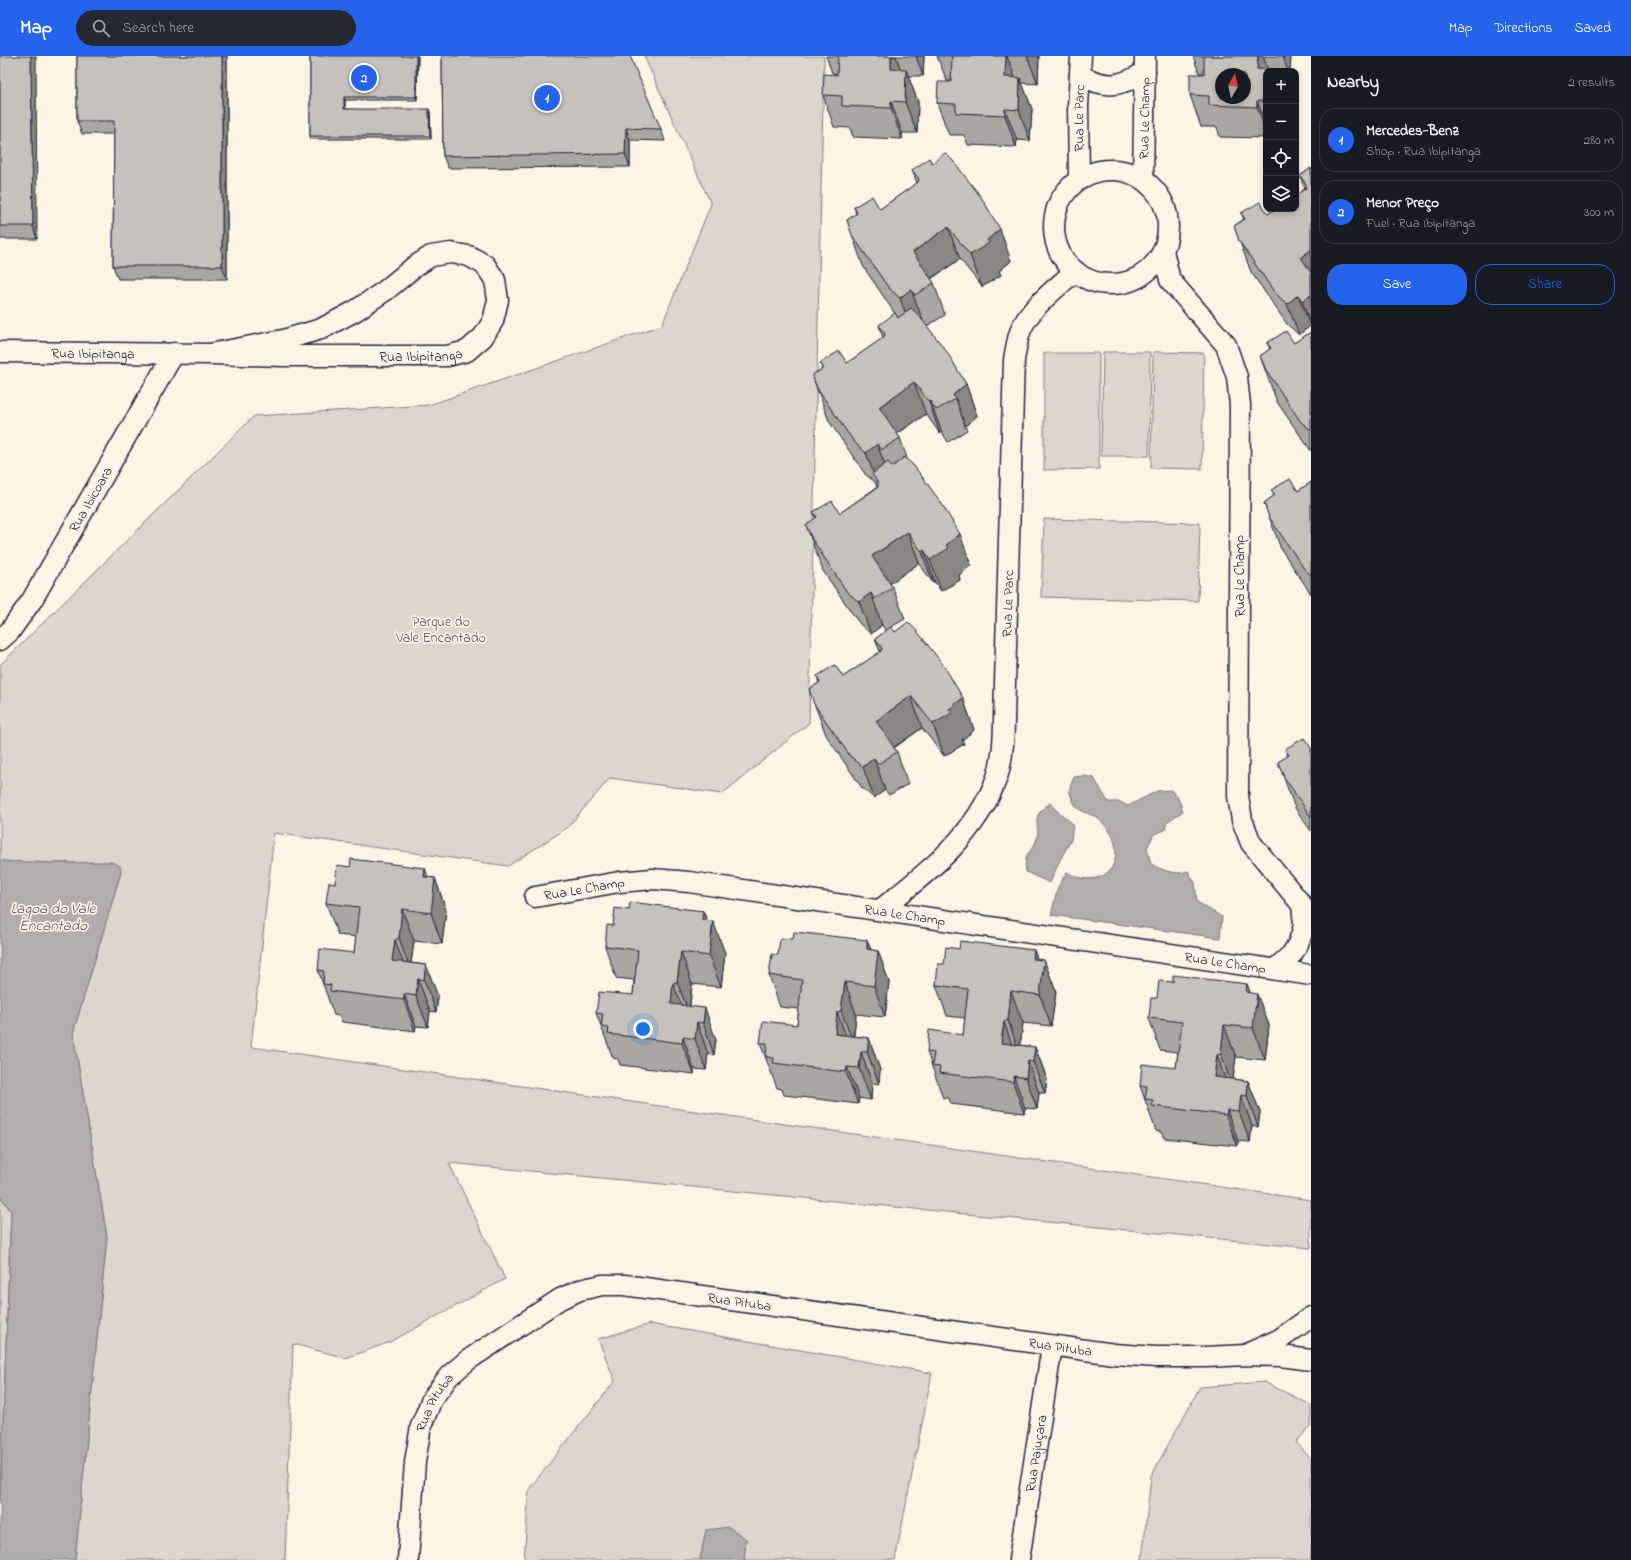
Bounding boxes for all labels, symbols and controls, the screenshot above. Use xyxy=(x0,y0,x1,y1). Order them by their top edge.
search box xyxy=(76,10,356,46)
text: Map xyxy=(20,15,52,42)
icon: search xyxy=(90,17,112,39)
text: Search here xyxy=(122,17,194,39)
text: Map xyxy=(1449,18,1472,39)
text: Directions xyxy=(1494,18,1552,39)
text: Saved xyxy=(1574,18,1611,39)
pin: 2 xyxy=(351,63,377,93)
north arrow xyxy=(1215,68,1251,104)
map controls xyxy=(1263,68,1299,212)
button: + xyxy=(1263,68,1299,104)
text: Nearby xyxy=(1327,70,1379,95)
text: 2 results xyxy=(1568,73,1615,92)
street label: Rua Le Champ xyxy=(1134,76,1157,159)
pin: 1 xyxy=(534,83,560,113)
street label: Rua Le Parc xyxy=(1069,83,1091,152)
button: − xyxy=(1263,104,1299,140)
text: Mercedes-Benz xyxy=(1366,120,1459,142)
text: 1 xyxy=(1339,131,1343,150)
text: 280 m xyxy=(1584,131,1614,150)
button: locate xyxy=(1263,140,1299,176)
text: Shop · Rua Ibipitanga xyxy=(1366,142,1481,161)
button: layers xyxy=(1263,176,1299,212)
text: Menor Preço xyxy=(1366,192,1439,214)
text: 2 xyxy=(1338,203,1344,222)
text: 300 m xyxy=(1584,203,1614,222)
text: Fuel · Rua Ibipitanga xyxy=(1366,214,1475,233)
button: Save xyxy=(1327,264,1467,305)
button: Share xyxy=(1475,264,1615,305)
street label: Rua Ibipitanga xyxy=(51,343,135,366)
street label: Rua Ibipitanga xyxy=(379,343,465,368)
street label: Rua Ibicoara xyxy=(64,463,119,537)
street label: Rua Le Champ xyxy=(1230,535,1251,617)
street label: Rua Le Parc xyxy=(997,569,1020,637)
park label: Parque do Vale Encantado xyxy=(395,612,486,649)
street label: Rua Le Champ xyxy=(542,872,626,907)
water label: Lagoa do Vale Encantado xyxy=(11,898,96,937)
street label: Rua Le Champ xyxy=(863,899,947,932)
street label: Rua Le Champ xyxy=(1183,947,1268,980)
your location xyxy=(633,1019,653,1039)
street label: Rua Pituba xyxy=(706,1288,773,1318)
street label: Rua Pituba xyxy=(1027,1333,1094,1363)
street label: Rua Pituba xyxy=(411,1369,460,1433)
street label: Rua Pajuçara xyxy=(1021,1413,1053,1494)

